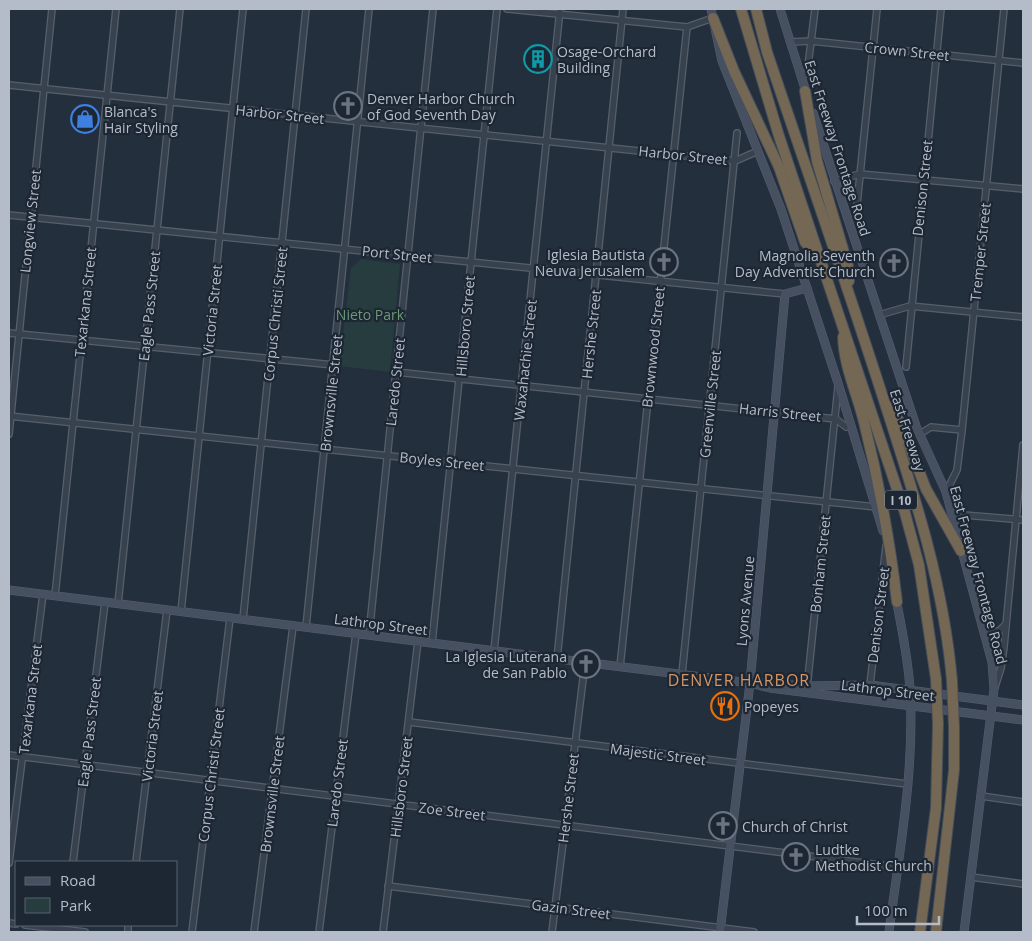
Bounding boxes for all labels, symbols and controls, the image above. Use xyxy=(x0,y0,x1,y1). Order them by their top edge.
street label: Crown Street xyxy=(864,37,950,65)
place label: Osage-Orchard Building xyxy=(557,42,656,77)
building icon: Osage-Orchard Building xyxy=(523,44,553,74)
street label: East Freeway Frontage Road xyxy=(801,58,875,238)
place label: Denver Harbor Church of God Seventh Day xyxy=(367,89,515,124)
church icon: Denver Harbor Church of God Seventh Day xyxy=(333,91,363,121)
street label: Harbor Street xyxy=(235,100,325,128)
place label: Blanca's Hair Styling xyxy=(104,102,178,137)
shop icon: Blanca's Hair Styling xyxy=(70,104,100,134)
street label: Denison Street xyxy=(908,139,936,237)
street label: Harbor Street xyxy=(638,141,728,169)
street label: Longview Street xyxy=(15,168,45,274)
street label: Tremper Street xyxy=(965,202,995,302)
street label: Port Street xyxy=(361,241,433,267)
place label: Iglesia Bautista Neuva Jerusalem xyxy=(535,245,645,280)
street label: Texarkana Street xyxy=(70,246,100,358)
street label: Corpus Christi Street xyxy=(258,246,292,382)
place label: Magnolia Seventh Day Adventist Church xyxy=(735,246,875,281)
church icon: Iglesia Bautista Neuva Jerusalem xyxy=(649,247,679,277)
church icon: Magnolia Seventh Day Adventist Church xyxy=(879,248,909,278)
street label: Eagle Pass Street xyxy=(134,250,164,362)
street label: Victoria Street xyxy=(198,263,226,357)
street label: Hillsboro Street xyxy=(451,275,479,377)
street label: Brownwood Street xyxy=(637,286,669,408)
street label: Hershe Street xyxy=(577,288,605,380)
street label: Waxahachie Street xyxy=(509,299,541,421)
park label: Nieto Park xyxy=(336,305,405,324)
street label: Brownsville Street xyxy=(315,334,347,452)
street label: Laredo Street xyxy=(381,337,409,427)
street label: Greenville Street xyxy=(695,349,725,459)
street label: East Freeway xyxy=(886,387,930,474)
street label: Harris Street xyxy=(738,398,822,426)
street label: Boyles Street xyxy=(399,447,485,475)
street label: East Freeway Frontage Road xyxy=(946,484,1012,666)
road number: I 10 xyxy=(885,490,917,510)
street label: Bonham Street xyxy=(805,514,835,614)
street label: Lyons Avenue xyxy=(732,555,758,647)
street label: Denison Street xyxy=(863,566,893,664)
street label: Lathrop Street xyxy=(333,609,429,639)
street label: Texarkana Street xyxy=(14,643,46,755)
place label: La Iglesia Luterana de San Pablo xyxy=(445,647,567,682)
church icon: La Iglesia Luterana de San Pablo xyxy=(571,649,601,679)
district label: DENVER HARBOR xyxy=(668,669,810,691)
street label: Lathrop Street xyxy=(840,675,936,705)
street label: Eagle Pass Street xyxy=(73,676,105,788)
street label: Victoria Street xyxy=(137,689,167,783)
restaurant icon: Popeyes xyxy=(710,691,740,721)
place label: Popeyes xyxy=(744,697,799,716)
street label: Corpus Christi Street xyxy=(193,707,229,843)
street label: Brownsville Street xyxy=(255,735,289,853)
street label: Hillsboro Street xyxy=(385,735,417,839)
street label: Laredo Street xyxy=(322,738,352,828)
street label: Majestic Street xyxy=(609,739,707,769)
street label: Hershe Street xyxy=(553,752,583,844)
street label: Zoe Street xyxy=(418,797,486,825)
church icon: Church of Christ xyxy=(708,811,738,841)
place label: Church of Christ xyxy=(742,817,848,836)
place label: Ludtke Methodist Church xyxy=(815,840,932,875)
church icon: Ludtke Methodist Church xyxy=(781,842,811,872)
legend xyxy=(15,861,178,926)
text: Road xyxy=(60,870,96,890)
scale bar xyxy=(857,894,940,926)
text: Park xyxy=(60,895,91,915)
street label: Gazin Street xyxy=(530,895,612,923)
text: 100 m xyxy=(864,900,908,920)

